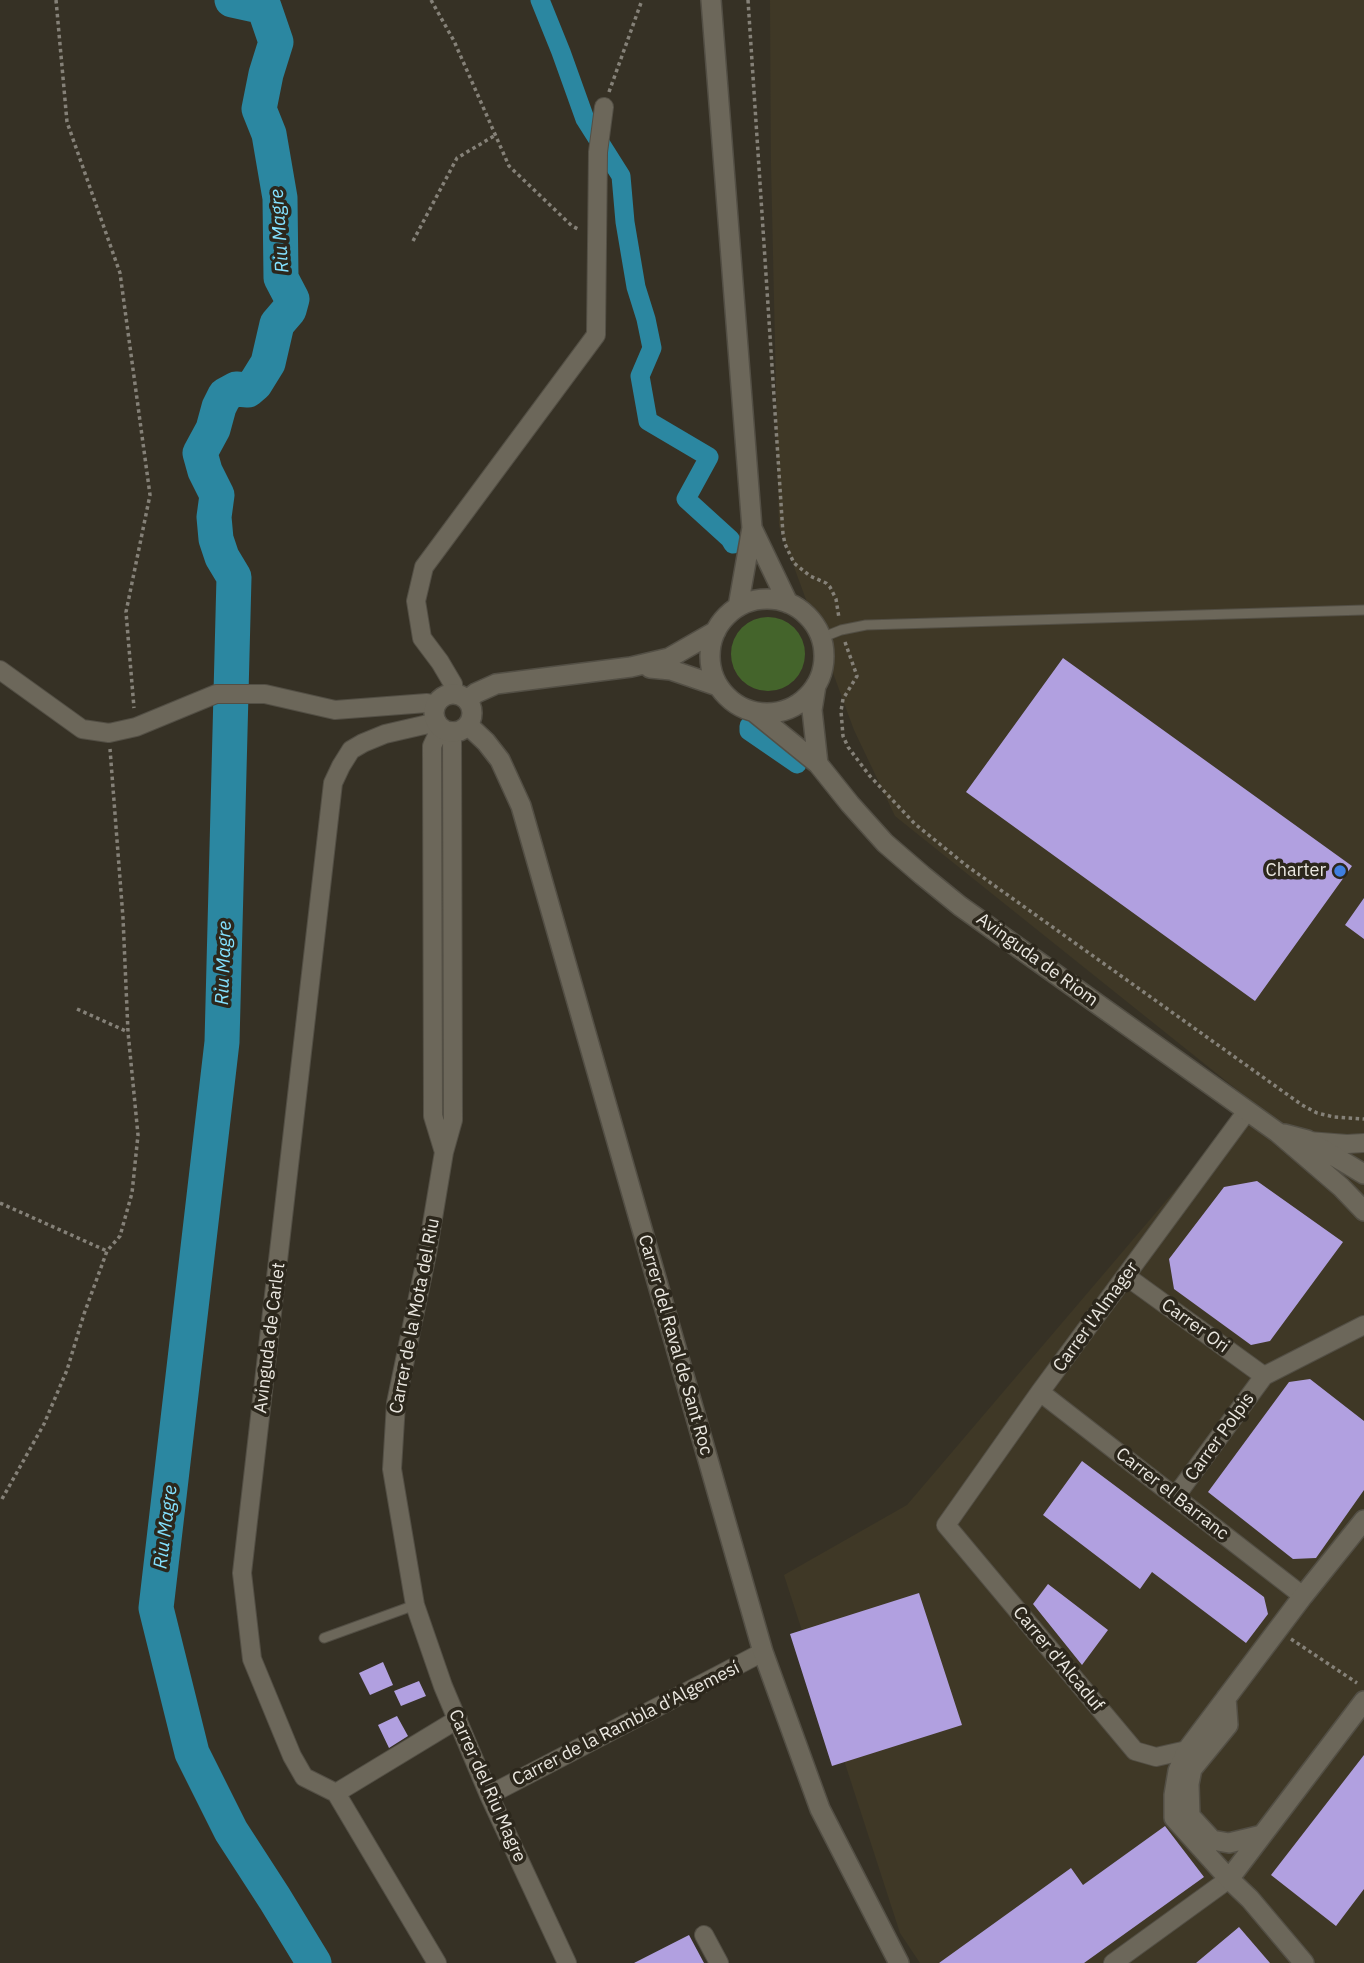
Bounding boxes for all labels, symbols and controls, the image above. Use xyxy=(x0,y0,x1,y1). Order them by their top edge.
water label: Riu Magre xyxy=(266,188,294,274)
place label: Charter xyxy=(1266,860,1326,882)
marker: Charter xyxy=(1332,863,1348,879)
street label: Avinguda de Riom xyxy=(972,909,1102,1011)
water label: Riu Magre xyxy=(211,921,237,1005)
street label: Carrer de la Mota del Riu xyxy=(385,1216,445,1416)
street label: Carrer del Raval de Sant Roc xyxy=(633,1232,717,1458)
street label: Carrer l'Almager xyxy=(1049,1258,1143,1376)
street label: Avinguda de Carlet xyxy=(250,1261,290,1415)
street label: Carrer Ori xyxy=(1157,1294,1233,1358)
street label: Carrer Polpis xyxy=(1181,1389,1259,1485)
street label: Carrer el Barranc xyxy=(1111,1443,1233,1545)
water label: Riu Magre xyxy=(150,1484,182,1570)
street label: Carrer d'Alcaduf xyxy=(1008,1602,1108,1716)
street label: Carrer de la Rambla d'Algemesí xyxy=(509,1657,743,1791)
street label: Carrer del Riu Magre xyxy=(444,1706,530,1866)

